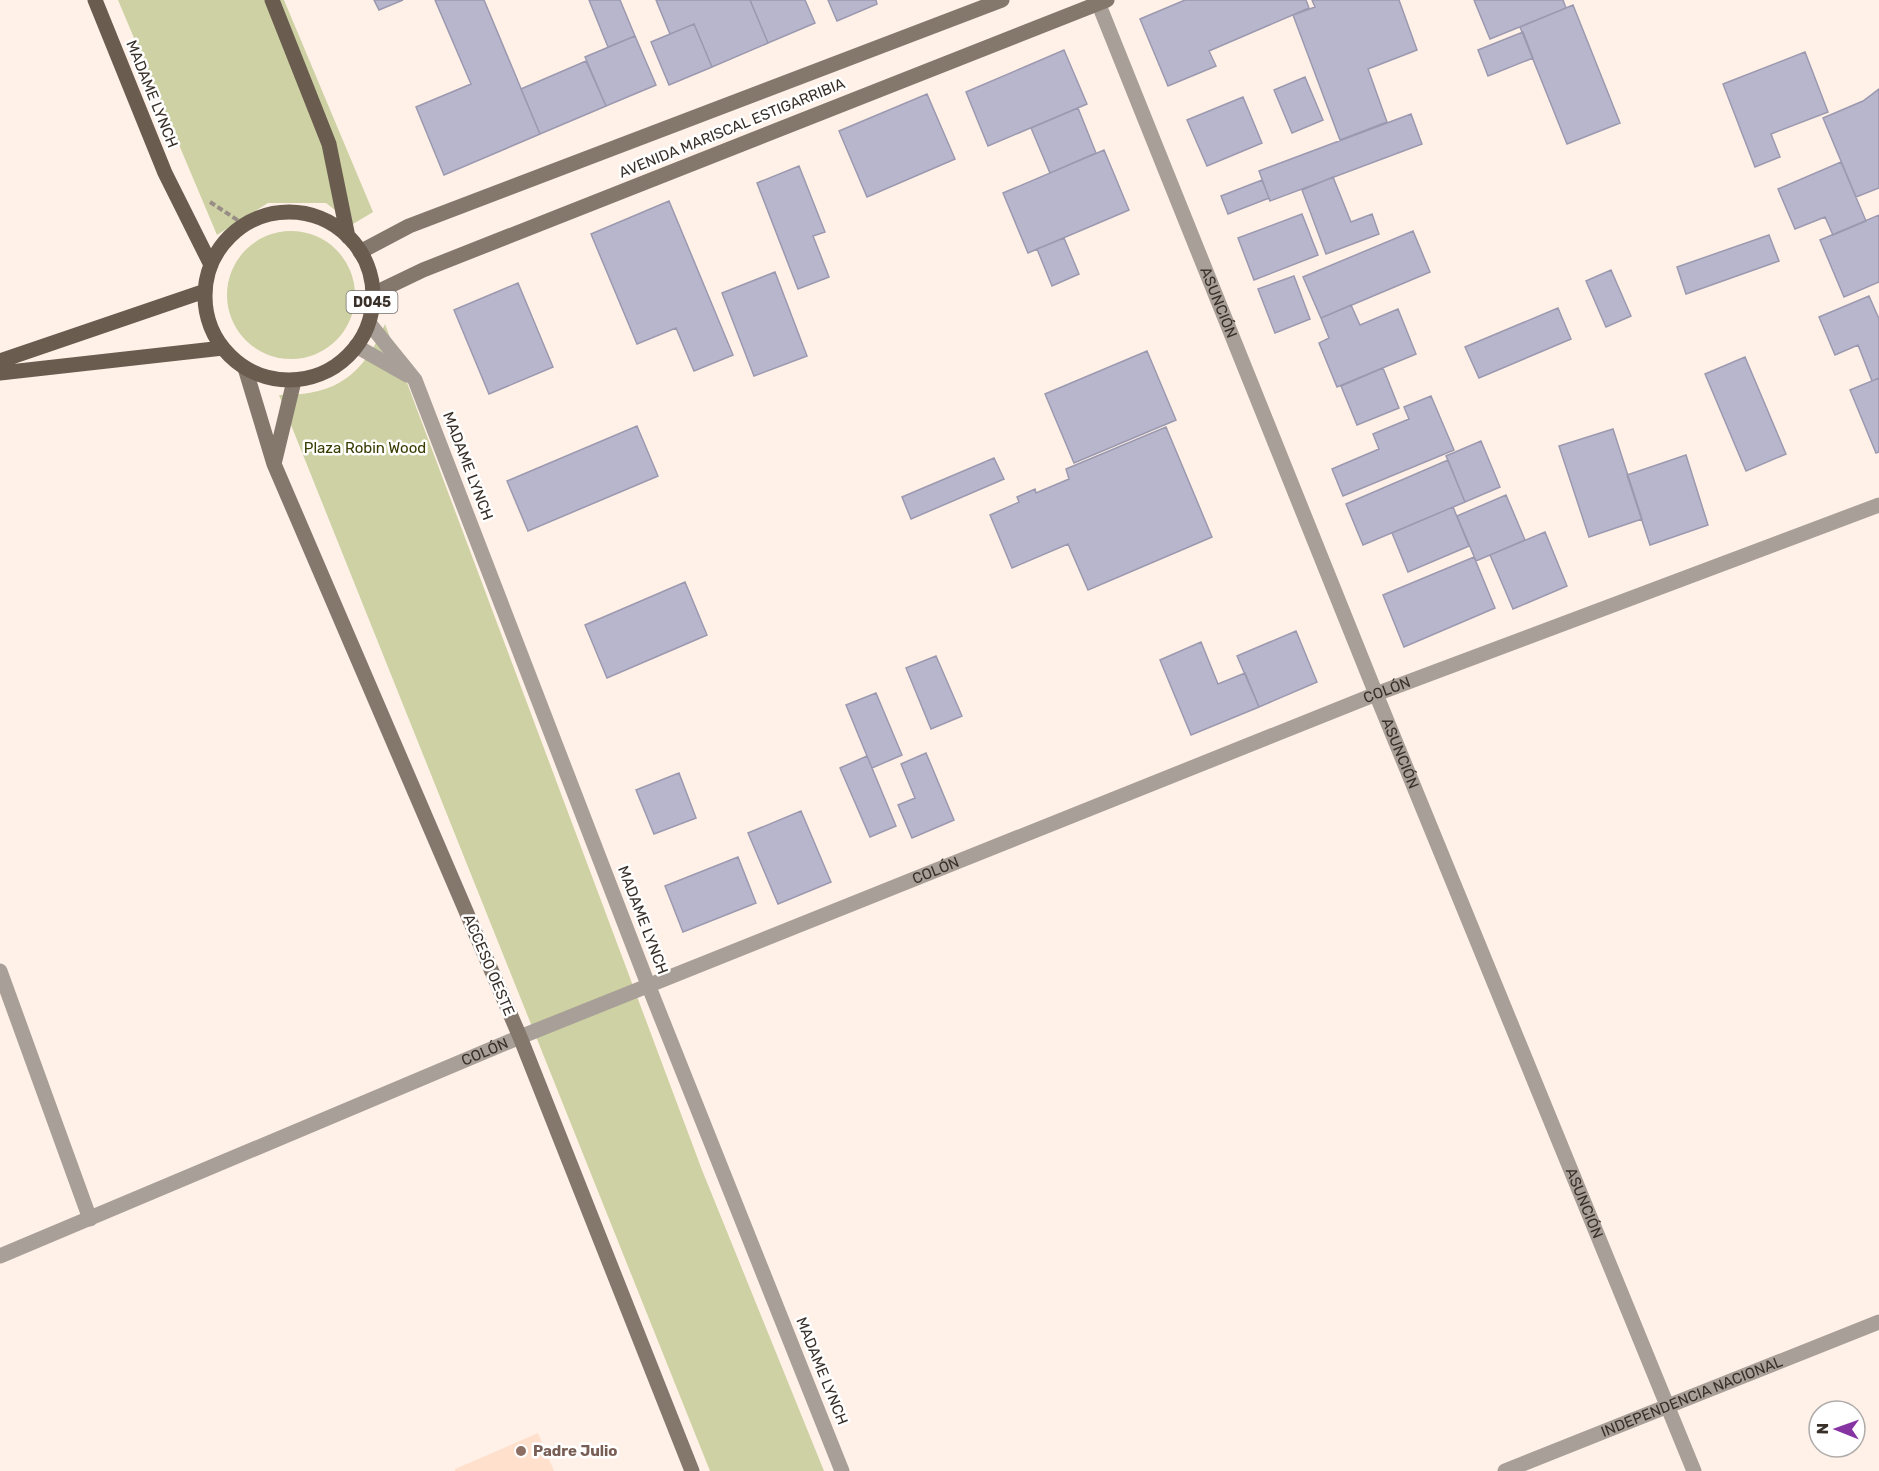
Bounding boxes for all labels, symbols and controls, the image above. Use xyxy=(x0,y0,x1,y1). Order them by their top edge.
street label: MADAME LYNCH xyxy=(122,38,182,150)
street label: AVENIDA MARISCAL ESTIGARRIBIA xyxy=(616,74,848,182)
street label: ASUNCIÓN xyxy=(1196,264,1241,341)
road number: D045 xyxy=(346,291,398,313)
street label: MADAME LYNCH xyxy=(439,409,497,523)
park label: Plaza Robin Wood xyxy=(304,439,426,457)
street label: COLÓN xyxy=(1361,673,1413,707)
street label: ASUNCIÓN xyxy=(1378,715,1423,791)
street label: COLÓN xyxy=(910,853,962,888)
street label: MADAME LYNCH xyxy=(614,863,672,977)
street label: ACCESO OESTE xyxy=(460,912,518,1018)
street label: COLÓN xyxy=(459,1034,511,1070)
street label: ASUNCIÓN xyxy=(1562,1165,1607,1241)
street label: MADAME LYNCH xyxy=(792,1315,852,1427)
street label: INDEPENDENCIA NACIONAL xyxy=(1598,1352,1786,1441)
north arrow xyxy=(1807,1399,1867,1459)
text: N xyxy=(1813,1423,1832,1435)
place label: Padre Julio xyxy=(533,1442,618,1460)
marker: Padre Julio xyxy=(514,1444,528,1458)

